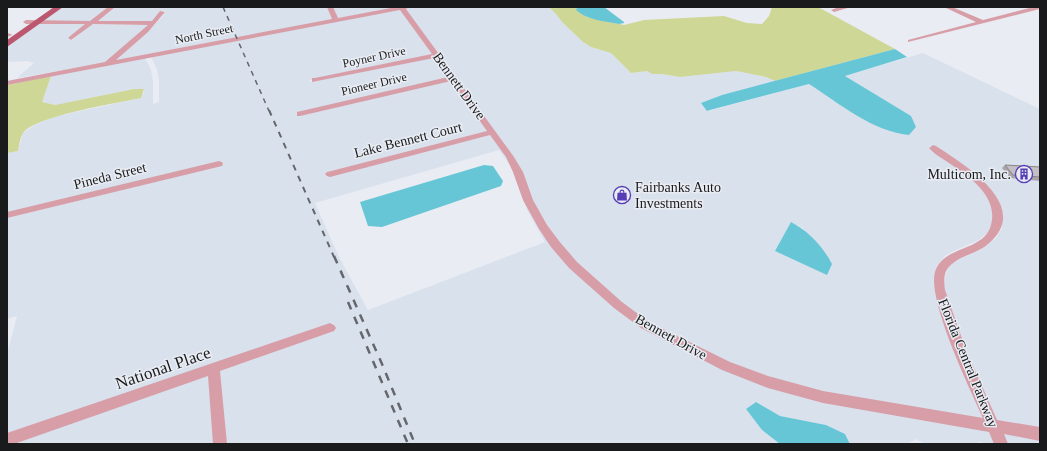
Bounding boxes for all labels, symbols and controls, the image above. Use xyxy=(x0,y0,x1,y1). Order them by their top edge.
street label: North Street xyxy=(174,21,235,47)
street label: Poyner Drive xyxy=(341,43,407,71)
street label: Bennett Drive xyxy=(430,50,488,122)
street label: Pioneer Drive xyxy=(340,70,408,98)
street label: Lake Bennett Court xyxy=(353,119,463,161)
street label: Pineda Street xyxy=(72,160,148,192)
building icon: Multicom, Inc. xyxy=(1014,164,1034,184)
place label: Multicom, Inc. xyxy=(927,167,1011,182)
place label: Fairbanks Auto Investments xyxy=(635,180,721,211)
shop icon: Fairbanks Auto Investments xyxy=(612,185,632,205)
street label: Florida Central Parkway xyxy=(935,296,1001,430)
street label: Bennett Drive xyxy=(633,311,709,363)
street label: National Place xyxy=(113,343,213,393)

